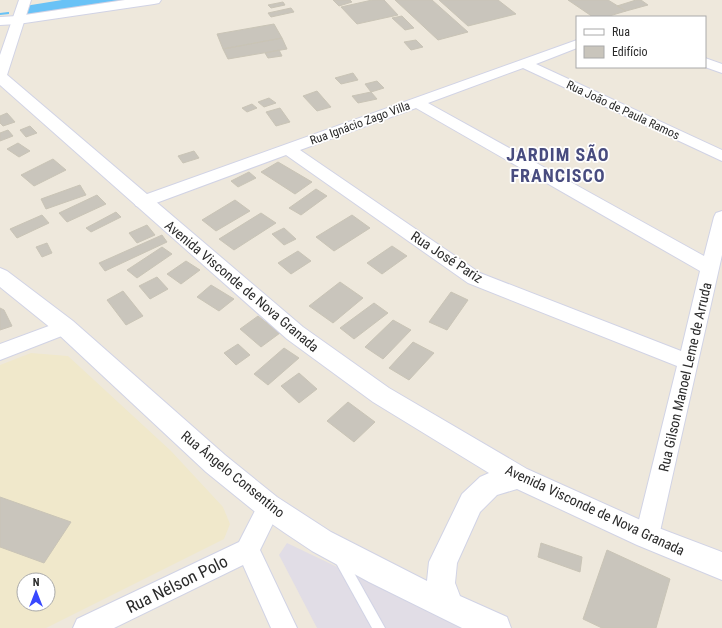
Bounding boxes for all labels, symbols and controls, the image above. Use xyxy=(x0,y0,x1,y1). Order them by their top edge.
legend xyxy=(576,16,706,68)
text: Rua xyxy=(612,25,630,39)
text: Edifício xyxy=(612,45,648,59)
street label: Rua João de Paula Ramos xyxy=(564,78,682,142)
street label: Rua Ignácio Zago Villa xyxy=(308,98,412,148)
district label: JARDIM SÃO FRANCISCO xyxy=(506,144,610,186)
street label: Avenida Visconde de Nova Granada xyxy=(162,217,322,355)
street label: Rua José Pariz xyxy=(408,228,486,286)
street label: Rua Gilson Manoel Leme de Arruda xyxy=(655,281,715,473)
street label: Rua Ângelo Consentino xyxy=(178,427,289,521)
street label: Avenida Visconde de Nova Granada xyxy=(503,461,687,559)
street label: Rua Nélson Polo xyxy=(123,551,231,617)
north arrow xyxy=(16,572,56,612)
text: N xyxy=(33,576,40,589)

